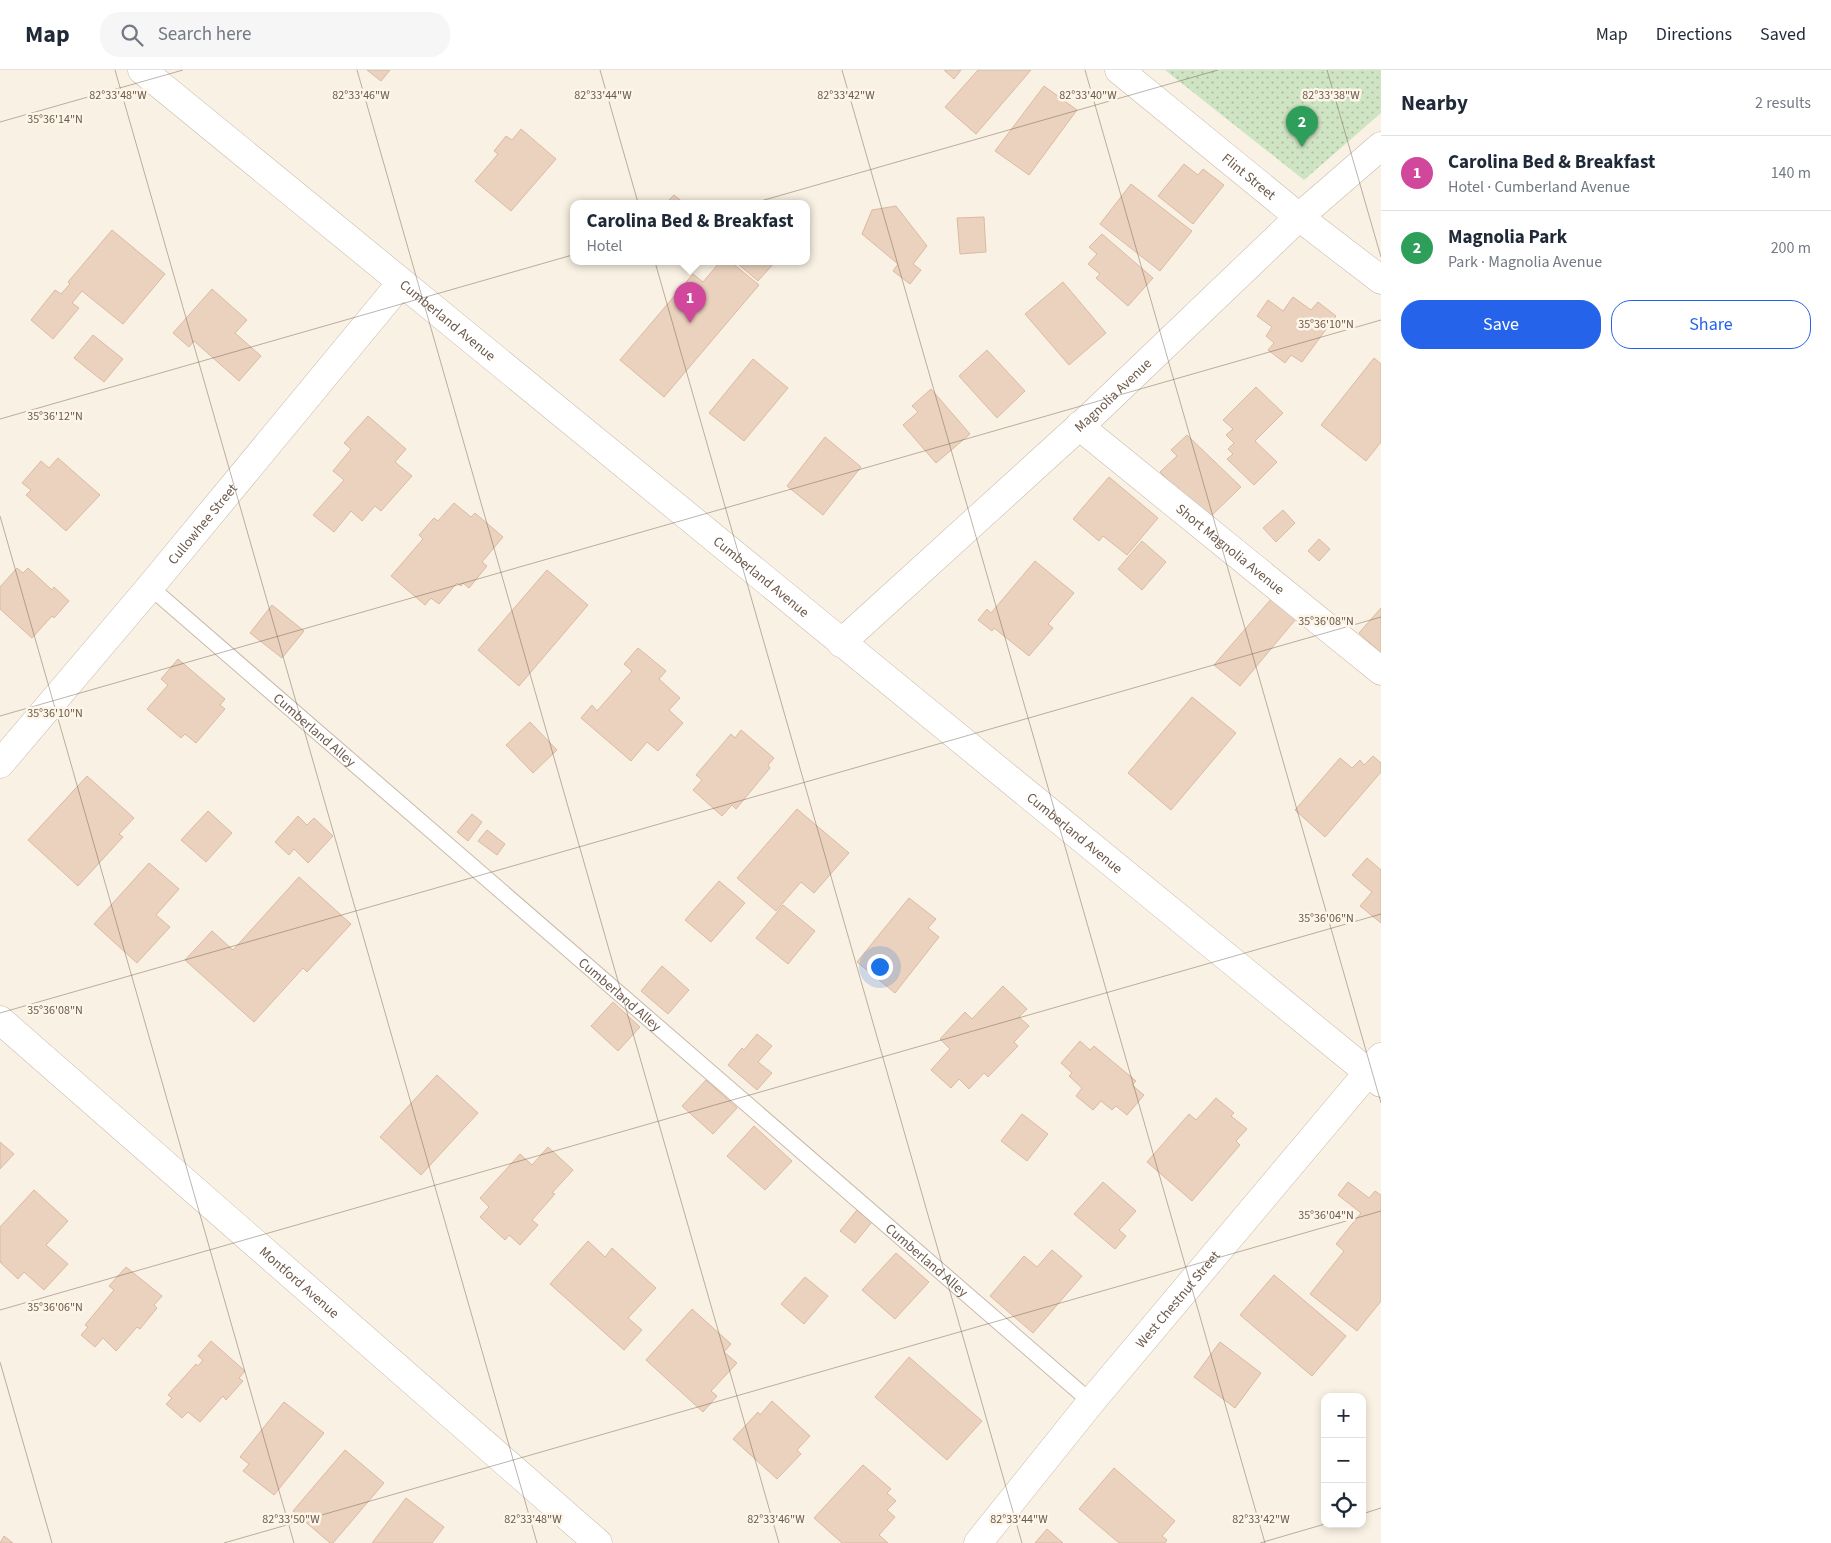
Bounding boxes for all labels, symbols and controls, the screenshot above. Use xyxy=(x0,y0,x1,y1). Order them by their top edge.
search box xyxy=(100,12,450,57)
text: Map xyxy=(25,17,70,52)
icon: search xyxy=(118,21,146,49)
text: Search here xyxy=(158,21,251,48)
text: Map xyxy=(1596,22,1628,47)
text: Directions xyxy=(1656,22,1732,47)
text: Saved xyxy=(1760,22,1806,47)
text: 82°33'48"W xyxy=(89,87,147,104)
text: 82°33'46"W xyxy=(332,87,390,104)
text: 82°33'44"W xyxy=(574,87,632,104)
text: 82°33'42"W xyxy=(817,87,875,104)
text: 82°33'40"W xyxy=(1059,87,1117,104)
text: 82°33'38"W xyxy=(1302,87,1360,104)
text: Nearby xyxy=(1401,88,1468,118)
text: 2 results xyxy=(1755,92,1811,114)
pin: 2 xyxy=(1286,106,1318,147)
text: 35°36'14"N xyxy=(27,111,83,128)
street label: Flint Street xyxy=(1217,149,1280,205)
text: Carolina Bed & Breakfast xyxy=(1448,149,1655,176)
text: 1 xyxy=(1413,162,1421,184)
text: 140 m xyxy=(1771,162,1811,184)
text: Hotel · Cumberland Avenue xyxy=(1448,176,1630,198)
popup xyxy=(570,200,810,265)
text: Carolina Bed & Breakfast xyxy=(586,208,794,235)
text: Magnolia Park xyxy=(1448,224,1567,251)
text: Hotel xyxy=(586,235,622,257)
text: 2 xyxy=(1413,237,1421,259)
text: 200 m xyxy=(1771,237,1811,259)
text: Park · Magnolia Avenue xyxy=(1448,251,1602,273)
street label: Cumberland Avenue xyxy=(395,275,500,366)
pin: 1 xyxy=(674,282,706,323)
button: Save xyxy=(1401,300,1601,349)
button: Share xyxy=(1611,300,1811,349)
text: 35°36'10"N xyxy=(1298,316,1354,333)
street label: Magnolia Avenue xyxy=(1070,354,1157,437)
text: 35°36'12"N xyxy=(27,408,83,425)
street label: Cullowhee Street xyxy=(164,479,243,569)
street label: Short Magnolia Avenue xyxy=(1171,499,1288,600)
street label: Cumberland Avenue xyxy=(708,532,813,623)
text: 35°36'08"N xyxy=(1298,613,1354,630)
street label: Cumberland Alley xyxy=(268,689,360,772)
text: 35°36'10"N xyxy=(27,705,83,722)
street label: Cumberland Avenue xyxy=(1022,788,1127,879)
text: 35°36'06"N xyxy=(1298,910,1354,927)
street label: Cumberland Alley xyxy=(574,953,666,1037)
your location xyxy=(867,954,893,980)
text: 35°36'08"N xyxy=(27,1002,83,1019)
text: 35°36'04"N xyxy=(1298,1207,1354,1224)
street label: Cumberland Alley xyxy=(881,1219,973,1303)
street label: Montford Avenue xyxy=(255,1242,343,1323)
street label: West Chestnut Street xyxy=(1131,1247,1225,1353)
text: 35°36'06"N xyxy=(27,1299,83,1316)
map controls xyxy=(1321,1393,1366,1528)
button: + xyxy=(1321,1393,1366,1438)
button: − xyxy=(1321,1438,1366,1483)
button: locate xyxy=(1321,1483,1366,1528)
text: 82°33'50"W xyxy=(262,1511,320,1528)
text: 82°33'48"W xyxy=(504,1511,562,1528)
text: 82°33'46"W xyxy=(747,1511,805,1528)
text: 82°33'44"W xyxy=(990,1511,1048,1528)
text: 82°33'42"W xyxy=(1232,1511,1290,1528)

